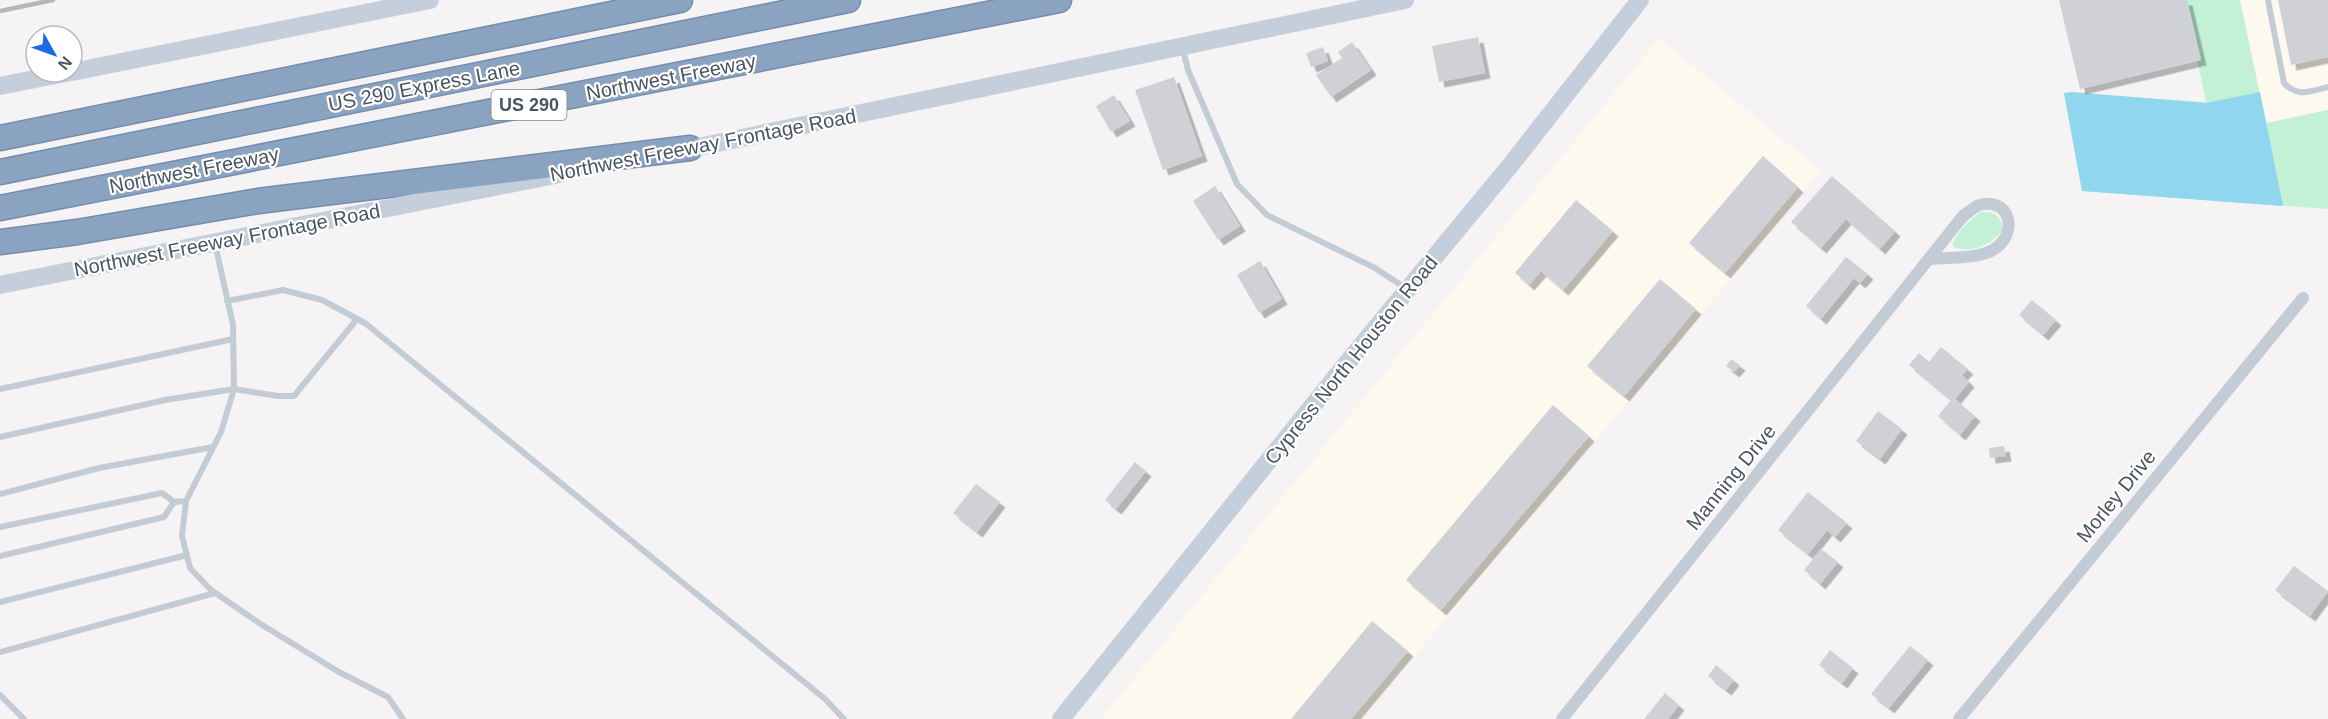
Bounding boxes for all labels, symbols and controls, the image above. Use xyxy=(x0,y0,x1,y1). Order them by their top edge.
north arrow xyxy=(24,24,84,84)
street label: Northwest Freeway xyxy=(584,50,758,104)
text: N xyxy=(55,53,75,73)
street label: US 290 Express Lane xyxy=(326,57,522,115)
road number: US 290 xyxy=(492,90,566,120)
street label: Northwest Freeway Frontage Road xyxy=(548,105,858,185)
street label: Northwest Freeway xyxy=(107,143,281,197)
street label: Northwest Freeway Frontage Road xyxy=(72,200,382,280)
street label: Cypress North Houston Road xyxy=(1260,252,1442,468)
street label: Manning Drive xyxy=(1682,420,1780,534)
street label: Morley Drive xyxy=(2072,445,2160,547)

